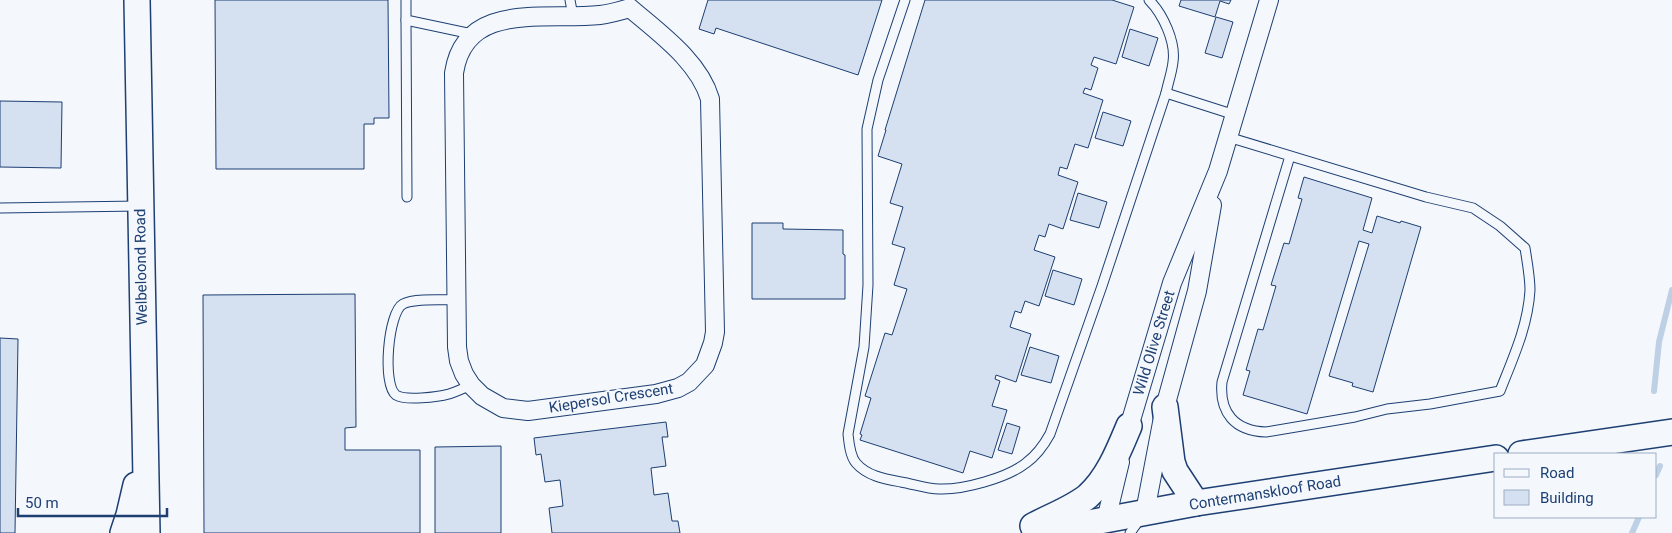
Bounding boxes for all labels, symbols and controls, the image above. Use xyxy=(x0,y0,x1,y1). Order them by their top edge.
street label: Welbeloond Road xyxy=(131,209,151,325)
street label: Wild Olive Street xyxy=(1129,288,1179,398)
street label: Kiepersol Crescent xyxy=(548,379,674,417)
legend xyxy=(1494,453,1657,518)
text: Road xyxy=(1540,464,1574,482)
street label: Contermanskloof Road xyxy=(1188,472,1342,514)
scale bar xyxy=(18,486,166,518)
text: Building xyxy=(1540,489,1594,507)
text: 50 m xyxy=(25,494,59,512)

